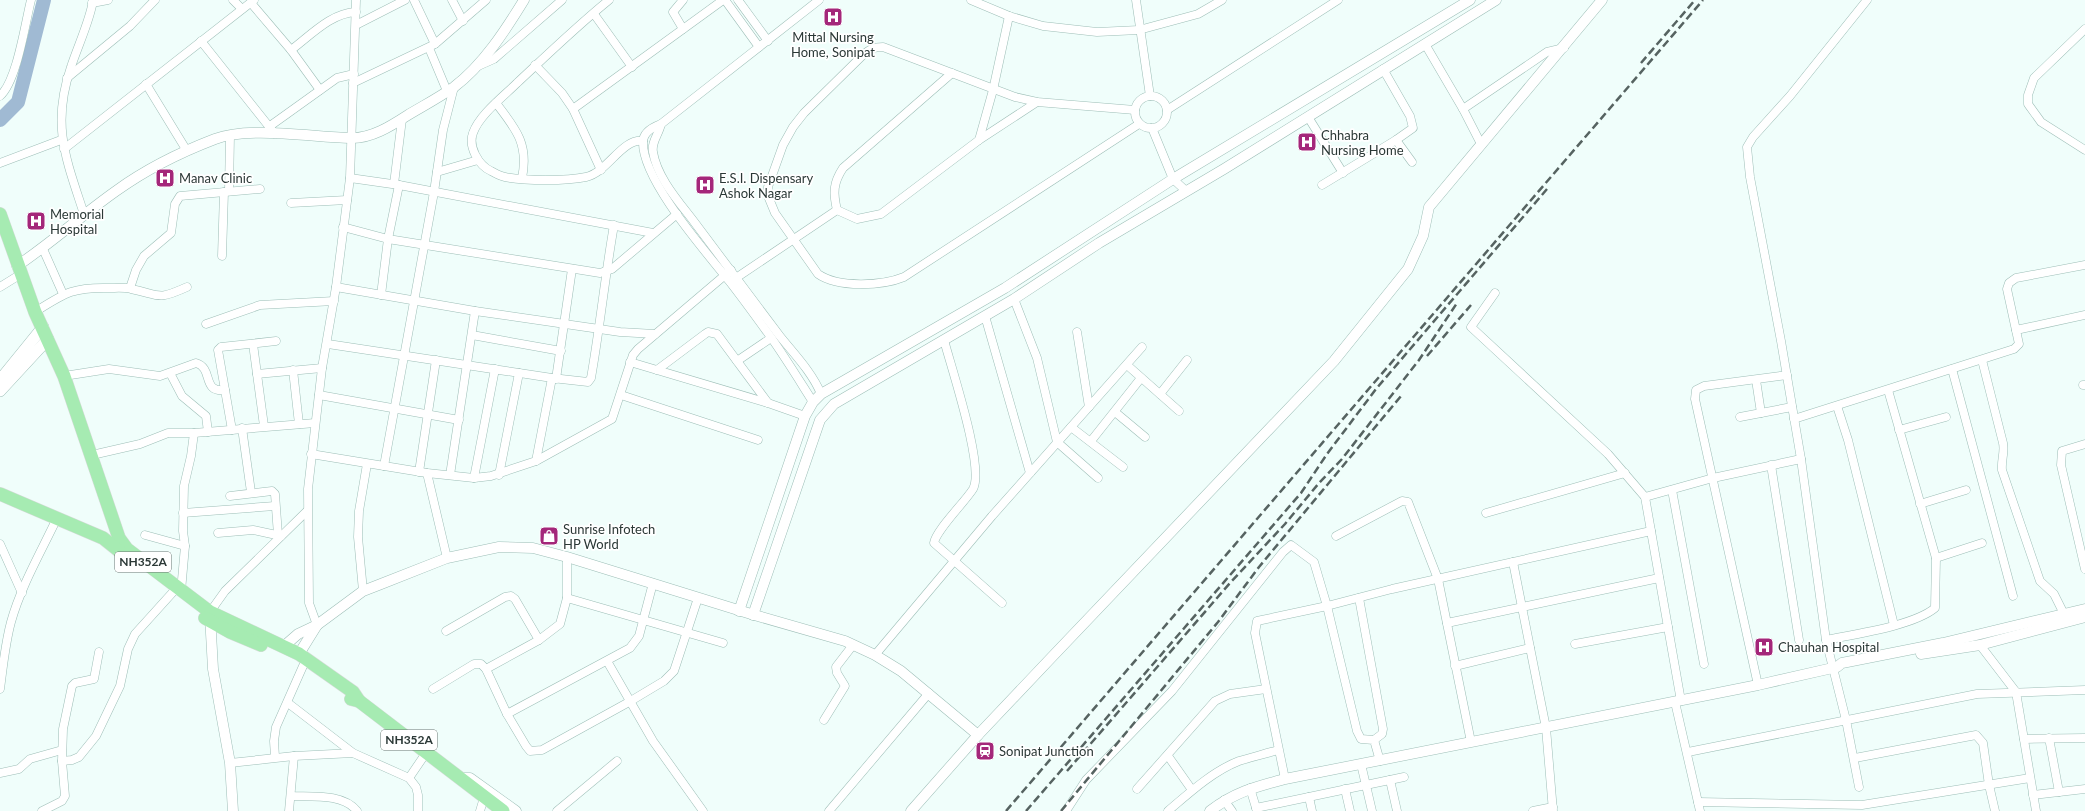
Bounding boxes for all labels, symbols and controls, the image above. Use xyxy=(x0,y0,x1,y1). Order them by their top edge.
hospital icon: Mittal Nursing Home, Sonipat xyxy=(822,6,844,28)
place label: Mittal Nursing Home, Sonipat xyxy=(791,29,875,60)
place label: Chhabra Nursing Home xyxy=(1321,127,1404,158)
hospital icon: Chhabra Nursing Home xyxy=(1296,131,1318,153)
hospital icon: Manav Clinic xyxy=(154,167,176,189)
place label: Manav Clinic xyxy=(179,170,252,186)
place label: E.S.I. Dispensary Ashok Nagar xyxy=(719,170,813,201)
hospital icon: E.S.I. Dispensary Ashok Nagar xyxy=(694,174,716,196)
place label: Memorial Hospital xyxy=(50,206,104,237)
hospital icon: Memorial Hospital xyxy=(25,210,47,232)
place label: Sunrise Infotech HP World xyxy=(563,521,655,552)
shop icon: Sunrise Infotech HP World xyxy=(538,525,560,547)
road number: NH352A xyxy=(115,552,171,572)
hospital icon: Chauhan Hospital xyxy=(1753,636,1775,658)
place label: Chauhan Hospital xyxy=(1778,639,1879,655)
road number: NH352A xyxy=(381,730,437,750)
station icon: Sonipat Junction xyxy=(974,740,996,762)
place label: Sonipat Junction xyxy=(999,743,1094,759)

